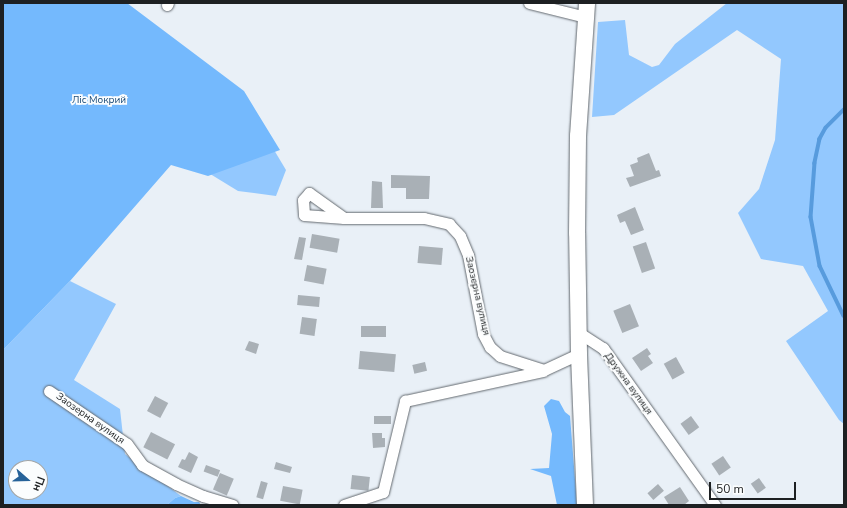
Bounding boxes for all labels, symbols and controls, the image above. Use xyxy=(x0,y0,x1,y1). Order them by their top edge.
park label: Ліс Мокрий xyxy=(72,95,126,107)
street label: Заозерна вулиця xyxy=(462,255,492,337)
street label: Дружна вулиця xyxy=(601,351,655,417)
street label: Заозерна вулиця xyxy=(53,391,127,447)
north arrow xyxy=(8,460,48,500)
text: Пн xyxy=(29,474,48,494)
scale bar xyxy=(711,474,798,500)
text: 50 m xyxy=(716,481,744,497)

